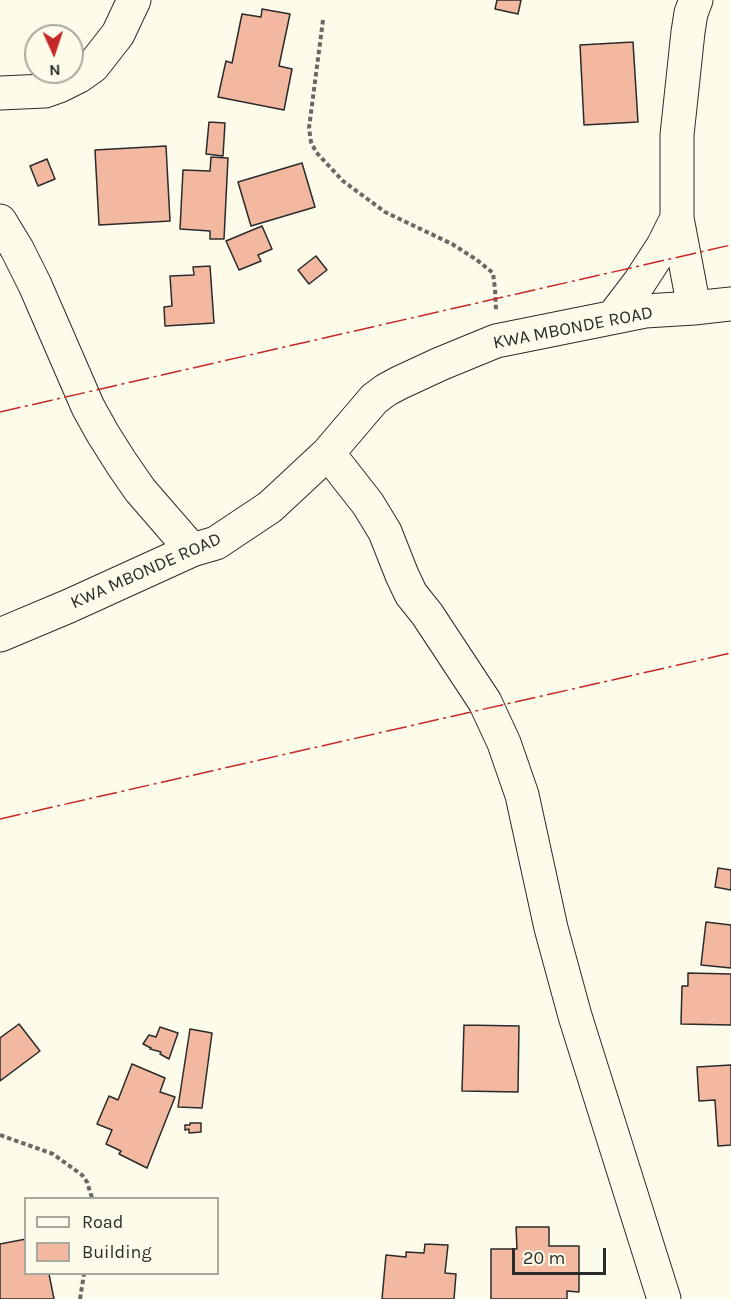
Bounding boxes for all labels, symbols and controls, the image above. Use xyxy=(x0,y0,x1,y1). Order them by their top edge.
north arrow xyxy=(24,24,84,84)
text: N xyxy=(49,61,61,80)
street label: KWA MBONDE ROAD xyxy=(491,302,655,354)
street label: KWA MBONDE ROAD xyxy=(67,528,225,614)
legend xyxy=(24,1197,219,1275)
text: Road xyxy=(82,1211,123,1233)
scale bar xyxy=(515,1236,610,1274)
text: Building xyxy=(82,1241,152,1263)
text: 20 m xyxy=(523,1247,565,1269)

